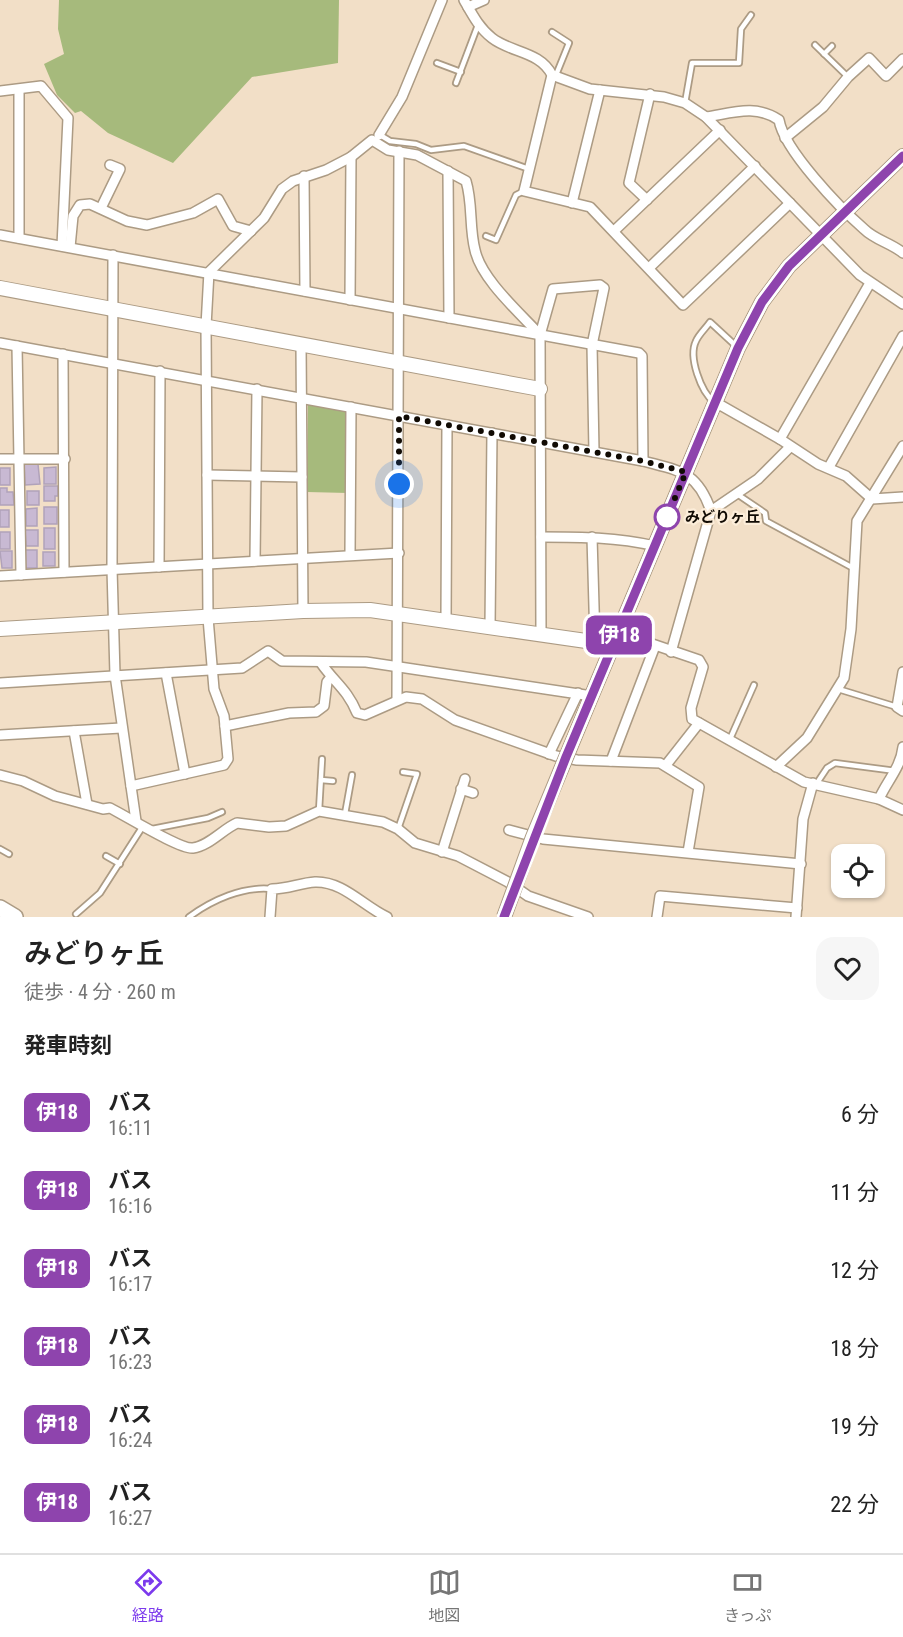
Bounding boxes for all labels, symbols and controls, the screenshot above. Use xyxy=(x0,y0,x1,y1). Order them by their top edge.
your location xyxy=(384,469,414,499)
marker: みどりヶ丘 xyxy=(654,504,680,530)
place label: みどりヶ丘 xyxy=(685,508,760,526)
line badge: 伊18 xyxy=(584,616,654,654)
text: 伊18 xyxy=(598,623,640,647)
map controls xyxy=(831,844,885,898)
button: locate xyxy=(831,844,885,898)
text: みどりヶ丘 xyxy=(24,937,164,970)
button: heart xyxy=(816,937,879,1000)
text: 徒歩 · 4 分 · 260 m xyxy=(24,980,176,1004)
text: 発車時刻 xyxy=(24,1033,112,1058)
text: バス xyxy=(108,1090,152,1115)
text: 伊18 xyxy=(36,1100,78,1124)
text: 6 分 xyxy=(841,1102,879,1127)
text: 16:11 xyxy=(108,1116,152,1140)
text: バス xyxy=(108,1168,152,1193)
text: 伊18 xyxy=(36,1178,78,1202)
text: 11 分 xyxy=(830,1180,879,1205)
text: 16:16 xyxy=(108,1194,152,1218)
text: バス xyxy=(108,1246,152,1271)
text: 伊18 xyxy=(36,1256,78,1280)
text: 12 分 xyxy=(830,1258,879,1283)
text: 16:17 xyxy=(108,1272,152,1296)
text: バス xyxy=(108,1324,152,1349)
text: 伊18 xyxy=(36,1334,78,1358)
text: 18 分 xyxy=(830,1336,879,1361)
text: 16:23 xyxy=(108,1350,152,1374)
text: バス xyxy=(108,1402,152,1427)
text: 伊18 xyxy=(36,1412,78,1436)
text: 19 分 xyxy=(830,1414,879,1439)
text: 16:24 xyxy=(108,1428,152,1452)
text: バス xyxy=(108,1480,152,1505)
text: 伊18 xyxy=(36,1490,78,1514)
text: 22 分 xyxy=(830,1492,879,1517)
text: 16:27 xyxy=(108,1506,152,1530)
tab: 経路 xyxy=(132,1566,165,1626)
tab: 地図 xyxy=(428,1566,461,1626)
tab: きっぷ xyxy=(724,1566,771,1626)

